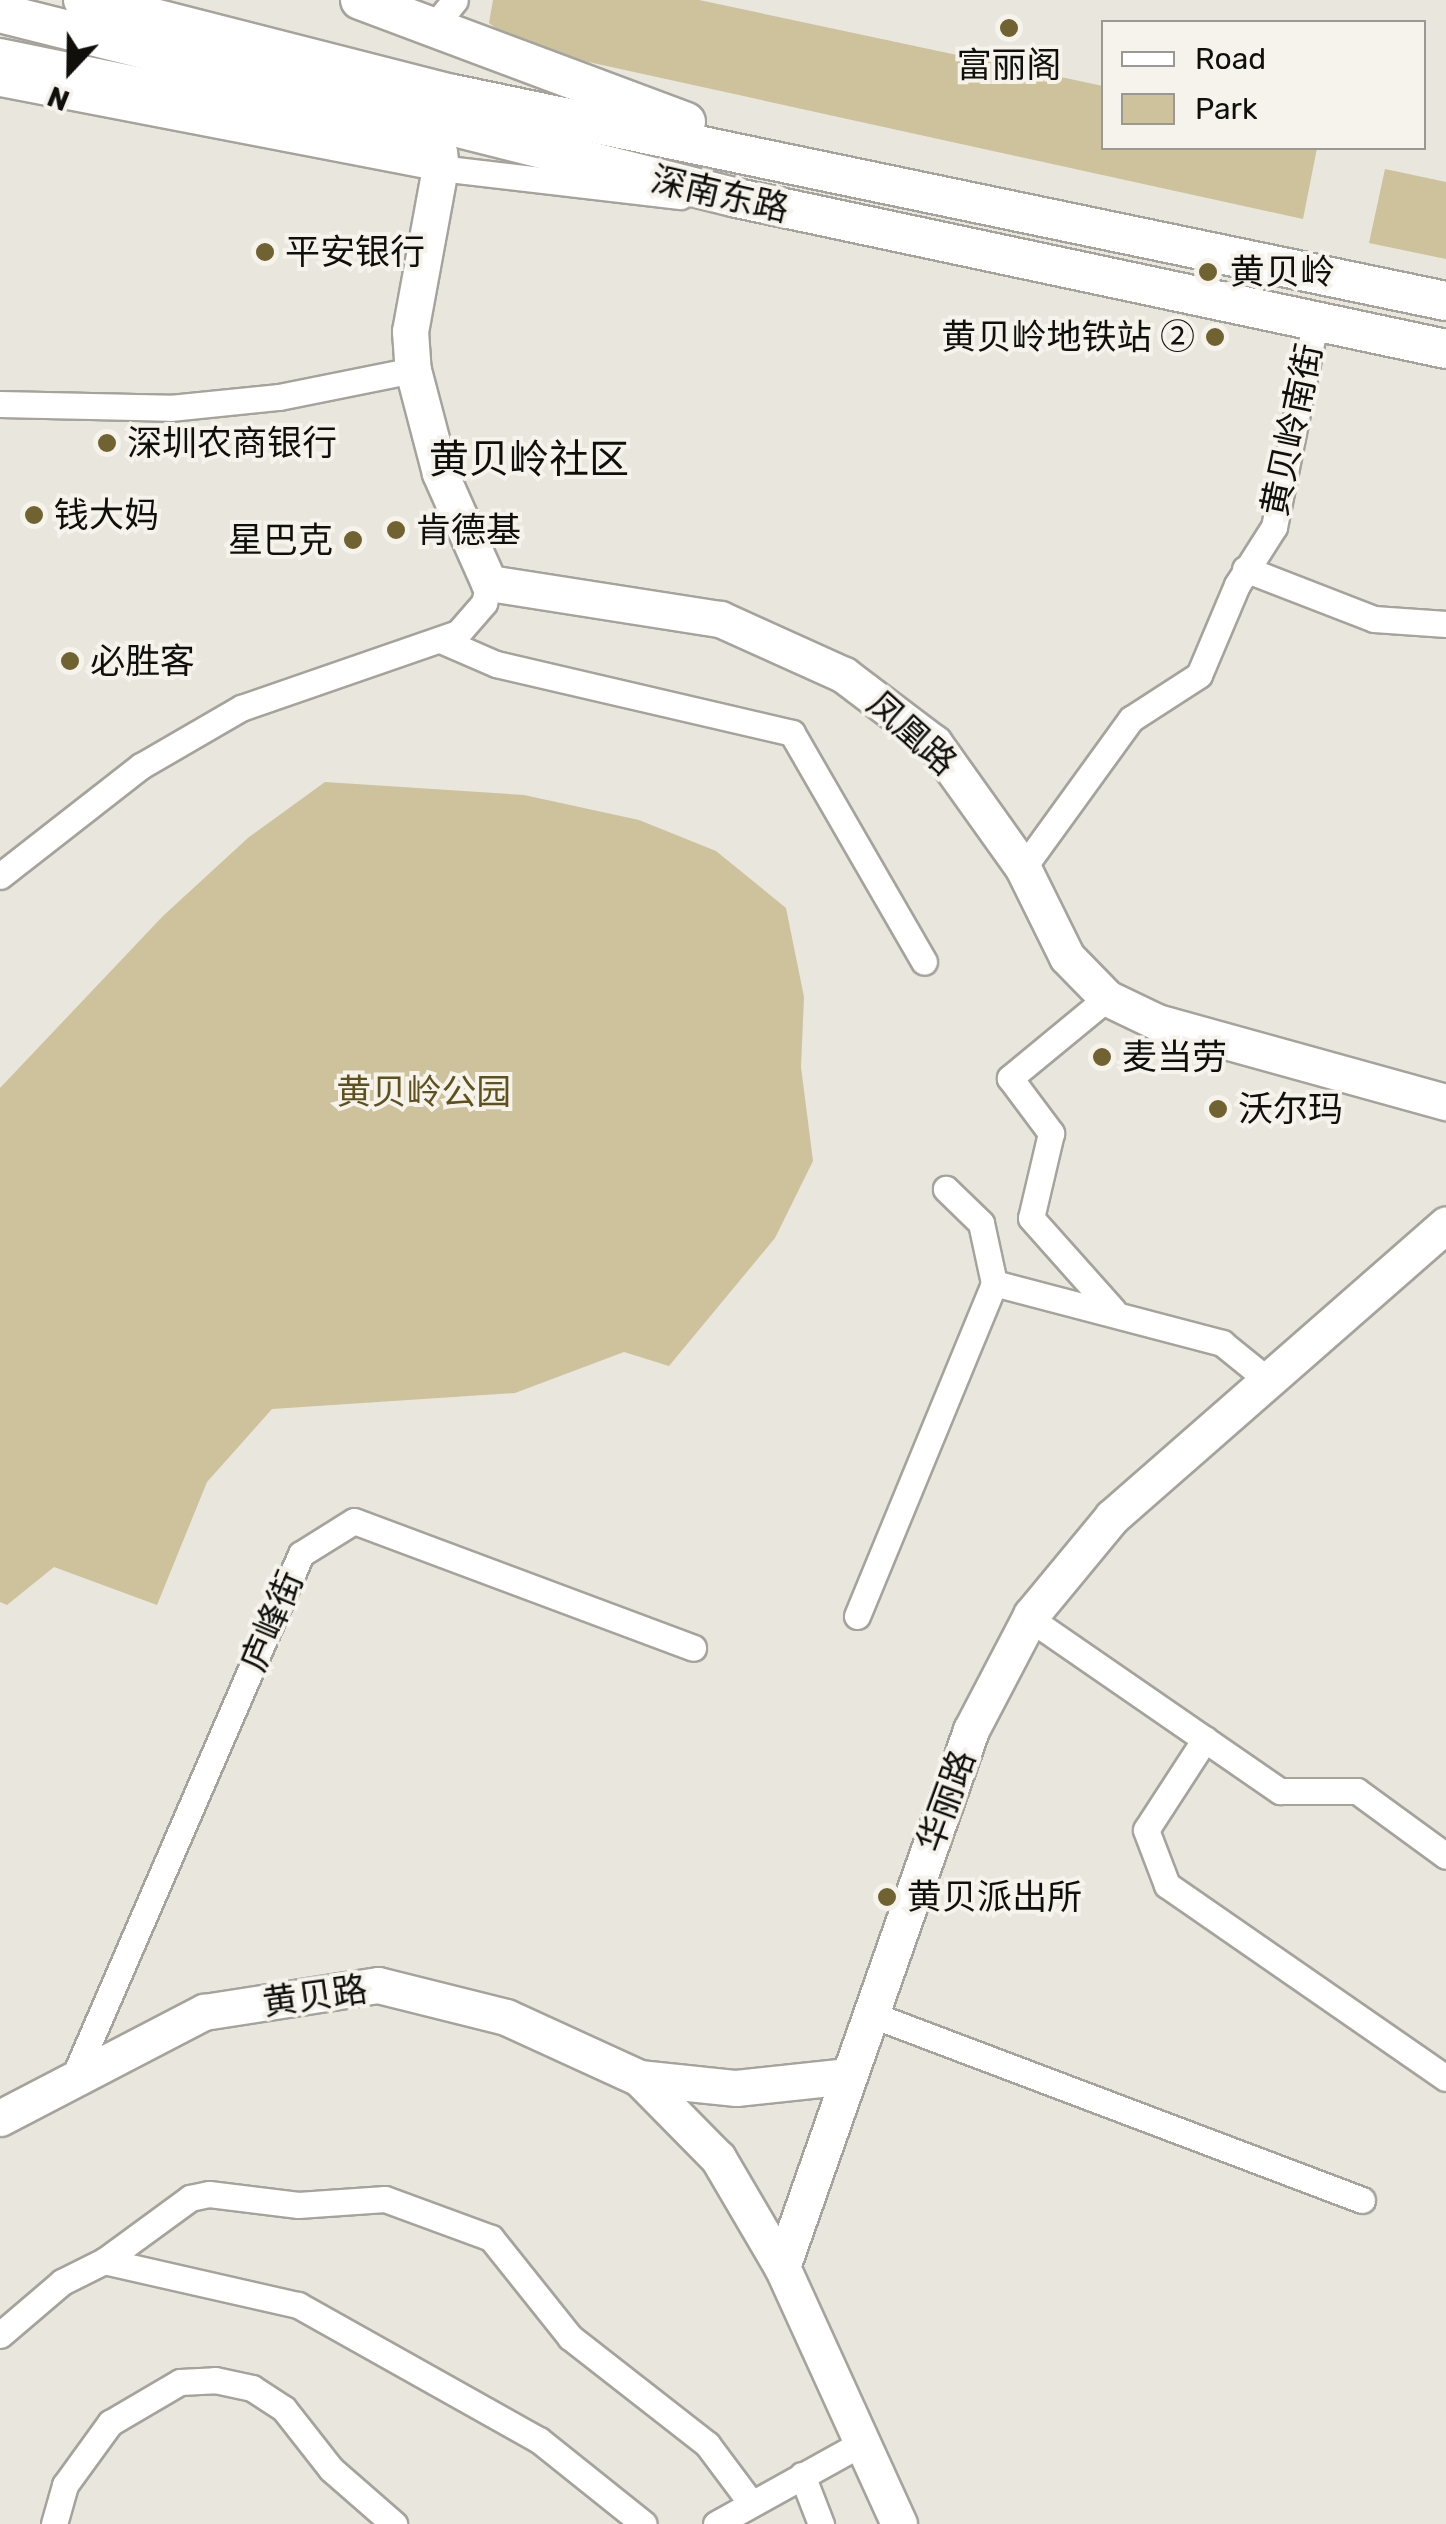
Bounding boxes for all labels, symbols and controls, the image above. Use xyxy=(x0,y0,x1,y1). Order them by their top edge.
marker: 富丽阁 xyxy=(998,17,1020,39)
north arrow xyxy=(20,20,120,120)
legend xyxy=(1101,20,1426,150)
text: Road xyxy=(1195,41,1266,77)
place label: 富丽阁 xyxy=(957,44,1061,86)
text: N xyxy=(43,79,74,117)
text: Park xyxy=(1195,91,1257,127)
street label: 深南东路 xyxy=(647,158,793,230)
place label: 平安银行 xyxy=(285,231,425,273)
marker: 平安银行 xyxy=(254,241,276,263)
place label: 黄贝岭 xyxy=(1230,251,1335,293)
marker: 黄贝岭 xyxy=(1195,259,1221,285)
place label: 黄贝岭地铁站 ② xyxy=(941,316,1195,358)
marker: 黄贝岭地铁站 ② xyxy=(1204,326,1226,348)
street label: 黄贝岭南街 xyxy=(1253,340,1331,520)
place label: 深圳农商银行 xyxy=(127,422,337,464)
marker: 深圳农商银行 xyxy=(96,432,118,454)
district label: 黄贝岭社区 xyxy=(429,436,629,484)
place label: 钱大妈 xyxy=(54,494,159,536)
marker: 钱大妈 xyxy=(23,504,45,526)
place label: 肯德基 xyxy=(416,509,521,551)
place label: 星巴克 xyxy=(228,519,333,561)
marker: 肯德基 xyxy=(385,519,407,541)
marker: 星巴克 xyxy=(342,529,364,551)
place label: 必胜客 xyxy=(90,640,195,682)
marker: 必胜客 xyxy=(59,650,81,672)
street label: 凤凰路 xyxy=(859,682,965,784)
place label: 麦当劳 xyxy=(1122,1036,1227,1078)
marker: 麦当劳 xyxy=(1091,1046,1113,1068)
park label: 黄贝岭公园 xyxy=(337,1071,511,1113)
place label: 沃尔玛 xyxy=(1238,1088,1343,1130)
marker: 沃尔玛 xyxy=(1207,1098,1229,1120)
street label: 庐峰街 xyxy=(232,1564,312,1678)
street label: 华丽路 xyxy=(908,1744,984,1858)
place label: 黄贝派出所 xyxy=(907,1876,1082,1918)
marker: 黄贝派出所 xyxy=(876,1886,898,1908)
street label: 黄贝路 xyxy=(260,1968,370,2024)

